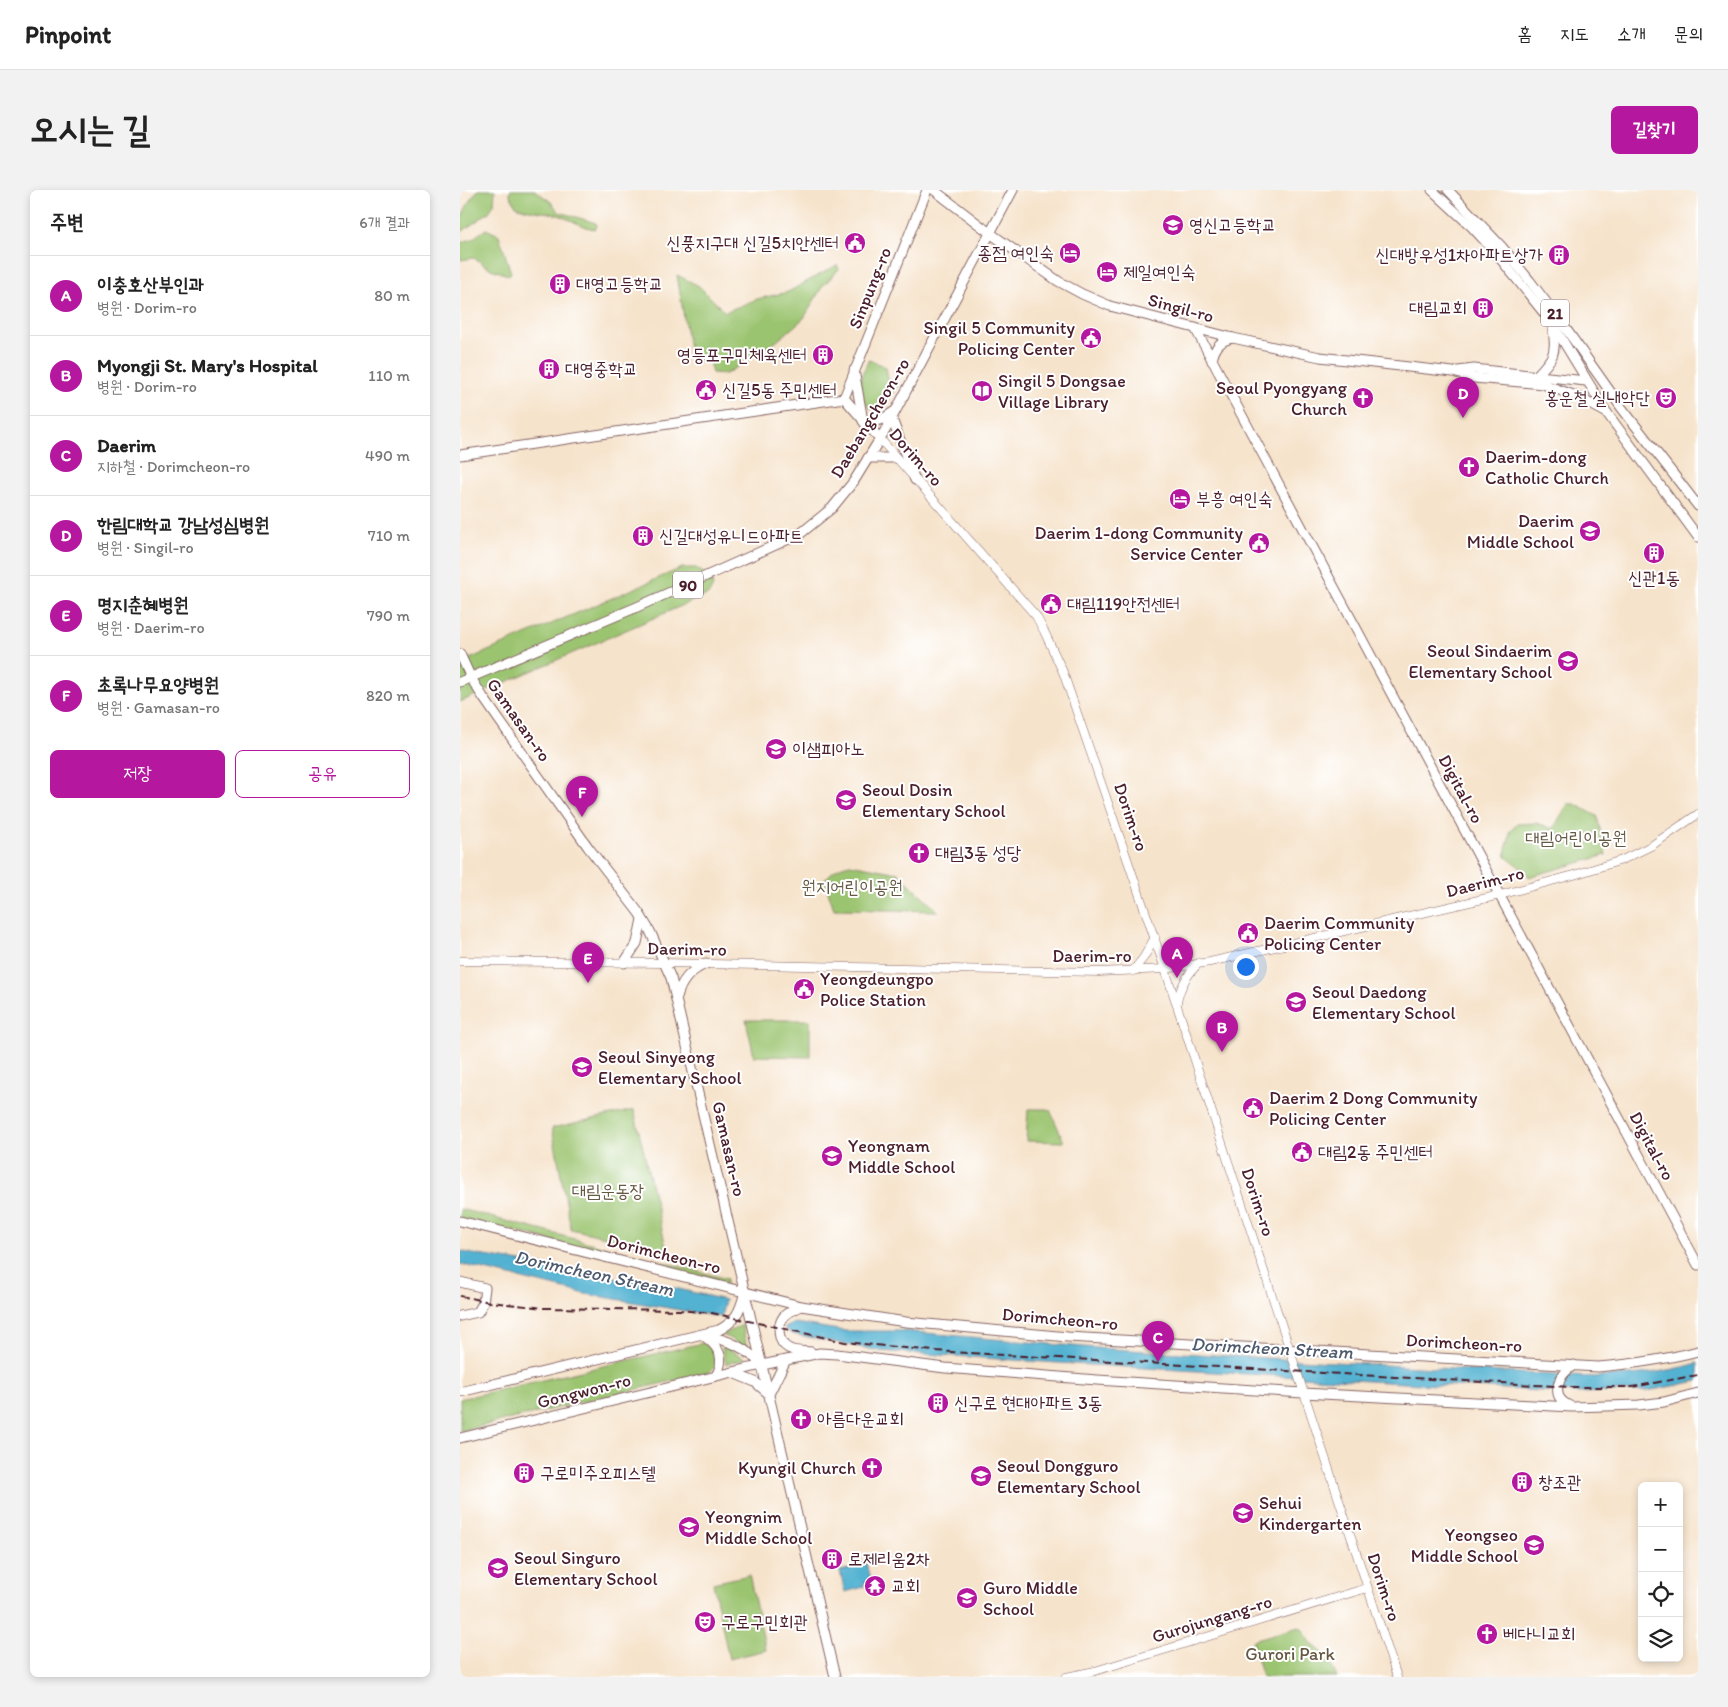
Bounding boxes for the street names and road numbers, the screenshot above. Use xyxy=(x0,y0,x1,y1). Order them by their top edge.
street label: Sinpung-ro xyxy=(844,244,896,332)
street label: Singil-ro xyxy=(1146,289,1216,327)
road number: 21 xyxy=(1541,300,1569,326)
street label: Daebangcheon-ro xyxy=(825,354,915,482)
street label: Dorim-ro xyxy=(884,423,948,491)
road number: 90 xyxy=(673,572,703,598)
street label: Gamasan-ro xyxy=(482,674,556,766)
street label: Digital-ro xyxy=(1434,751,1488,827)
street label: Dorim-ro xyxy=(1109,780,1153,854)
street label: Daerim-ro xyxy=(1444,862,1526,902)
street label: Daerim-ro xyxy=(647,937,727,961)
street label: Daerim-ro xyxy=(1052,945,1132,967)
street label: Gamasan-ro xyxy=(707,1099,751,1199)
street label: Digital-ro xyxy=(1625,1108,1679,1184)
street label: Dorim-ro xyxy=(1237,1165,1279,1239)
street label: Dorimcheon-ro xyxy=(605,1229,723,1279)
street label: Dorimcheon-ro xyxy=(1001,1303,1119,1335)
street label: Dorimcheon-ro xyxy=(1405,1329,1523,1357)
street label: Gongwon-ro xyxy=(535,1369,633,1413)
street label: Dorim-ro xyxy=(1363,1550,1405,1624)
street label: Gurojungang-ro xyxy=(1149,1590,1275,1648)

